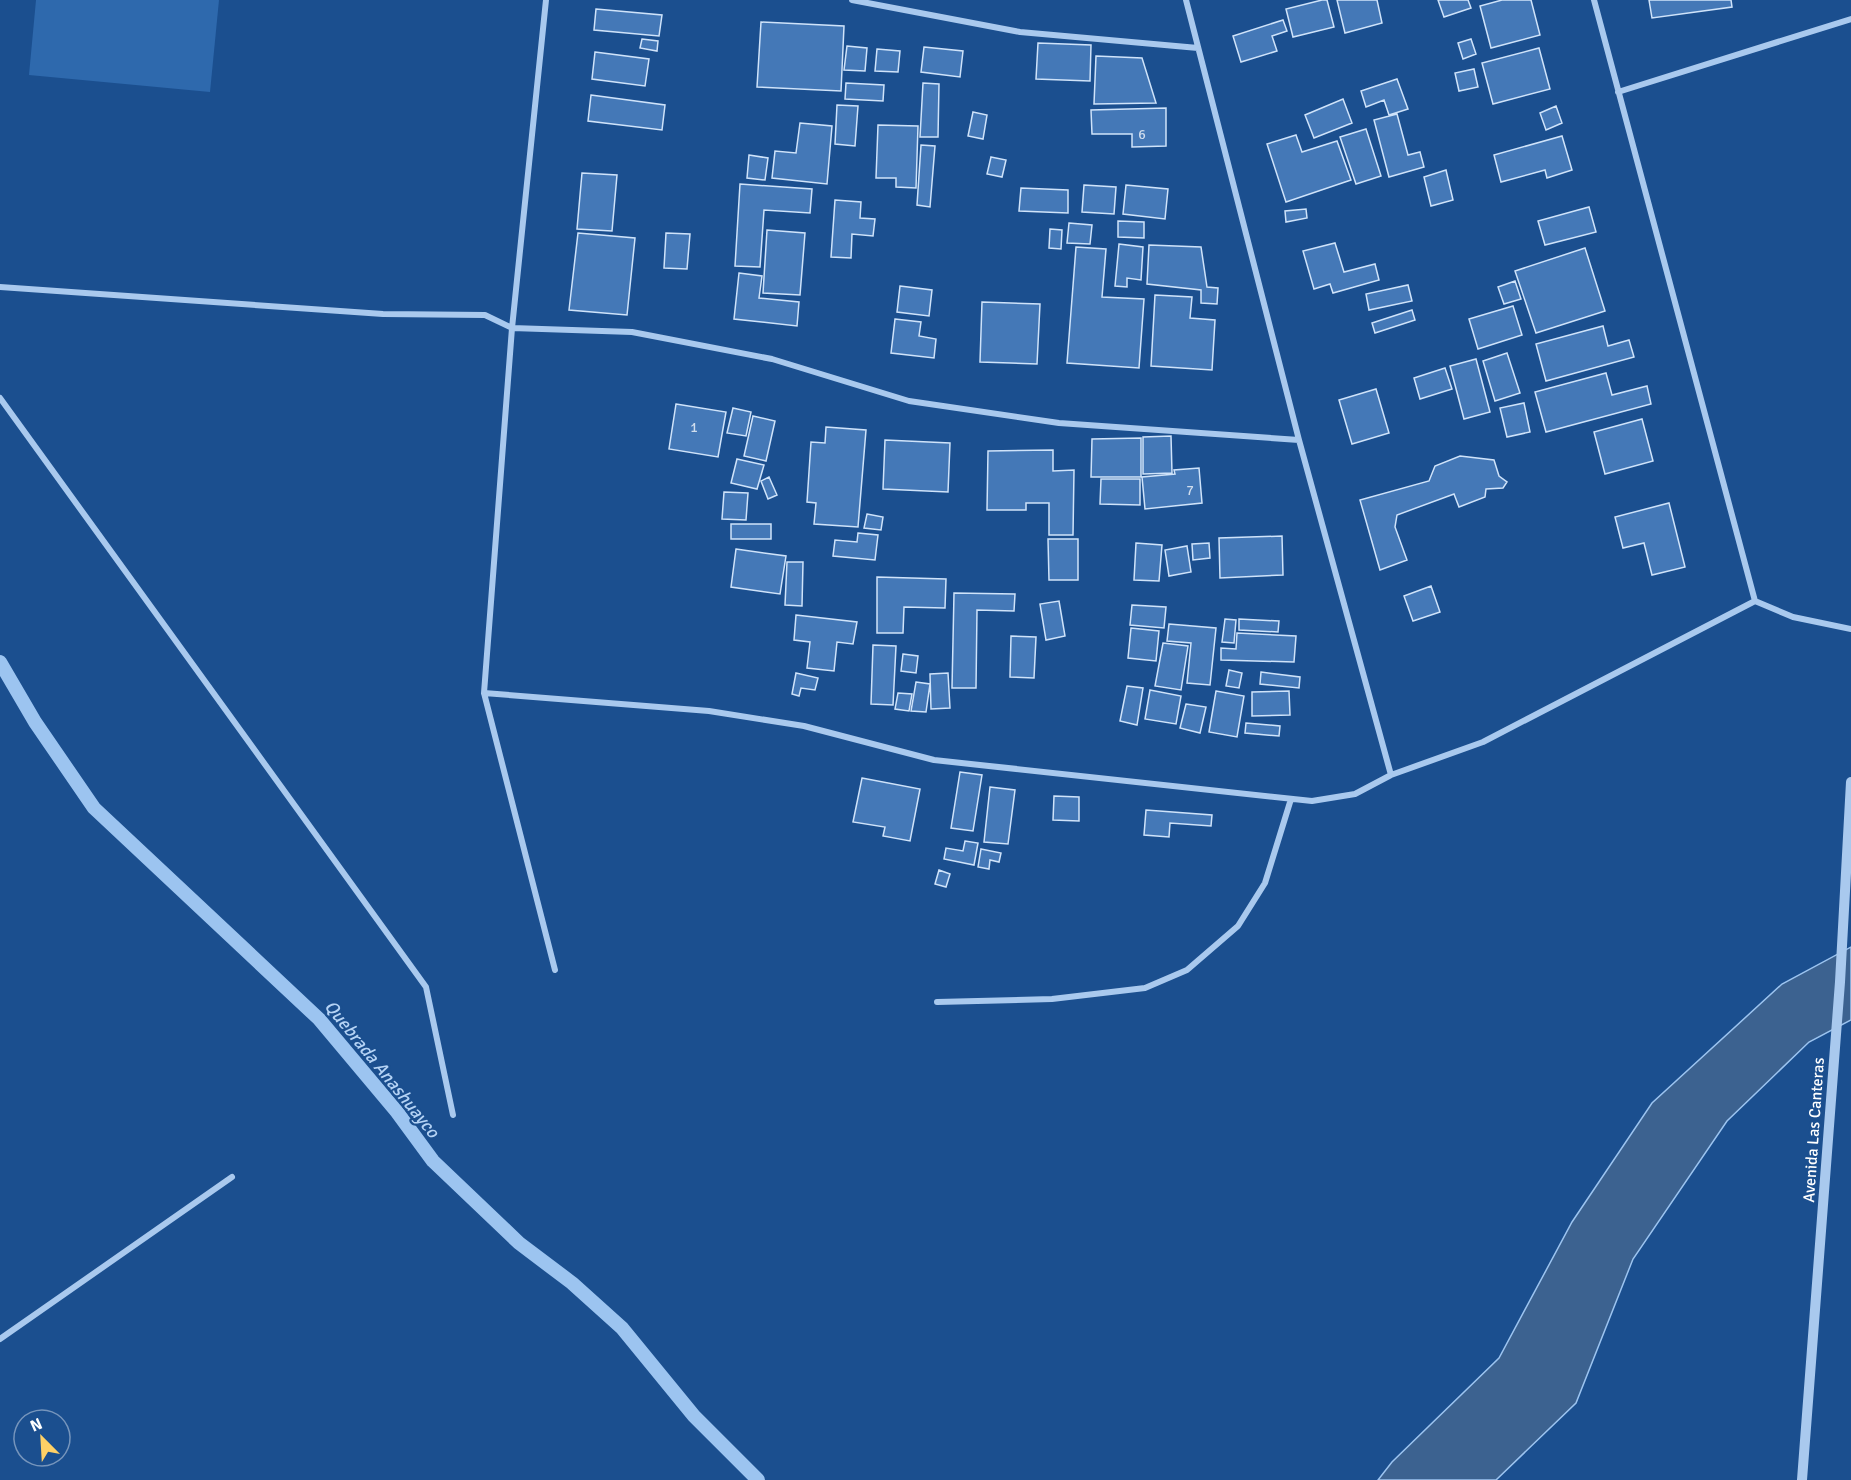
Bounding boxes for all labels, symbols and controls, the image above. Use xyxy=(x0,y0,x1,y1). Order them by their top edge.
house number: 6 xyxy=(1138,126,1146,143)
house number: 1 xyxy=(690,419,698,436)
house number: 7 xyxy=(1186,482,1194,499)
water label: Quebrada Anashuayco xyxy=(320,996,445,1143)
street label: Avenida Las Canteras xyxy=(1799,1057,1829,1203)
north arrow xyxy=(12,1408,72,1468)
text: N xyxy=(27,1414,45,1437)

